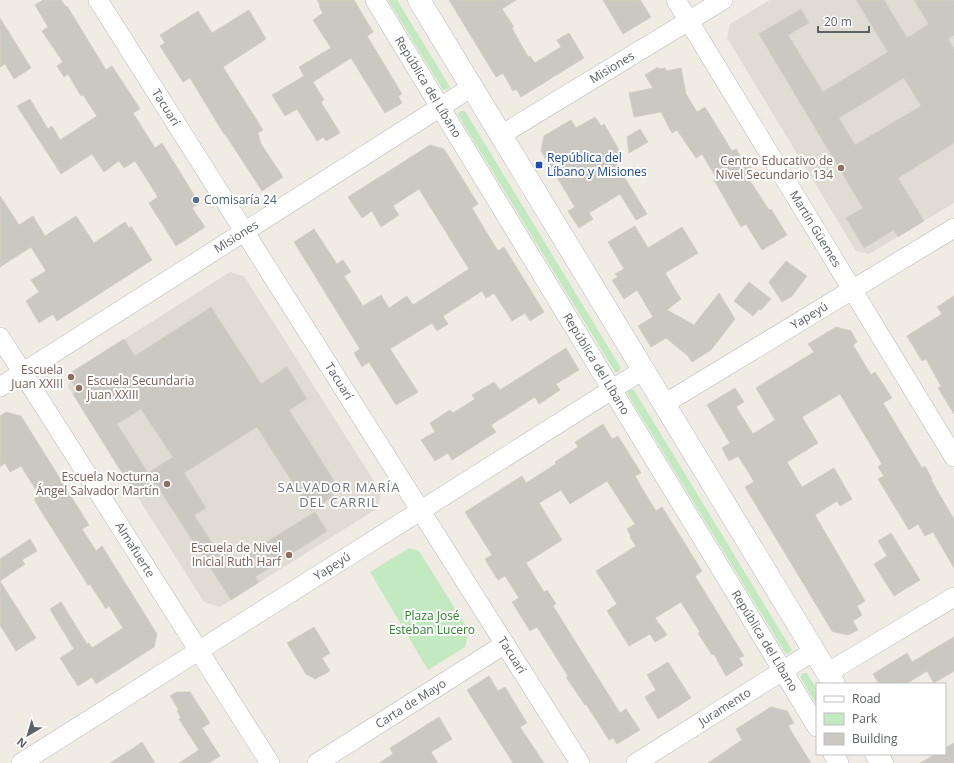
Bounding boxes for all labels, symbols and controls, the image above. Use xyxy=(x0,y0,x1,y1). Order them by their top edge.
scale bar xyxy=(818,8,869,34)
text: 20 m xyxy=(824,13,852,30)
street label: República del Líbano xyxy=(391,33,466,141)
street label: Misiones xyxy=(586,47,638,87)
street label: Tacuarí xyxy=(148,85,185,130)
place label: República del Líbano y Misiones xyxy=(547,149,647,180)
place label: Centro Educativo de Nivel Secundario 134 xyxy=(715,152,833,183)
marker: República del Líbano y Misiones xyxy=(534,160,544,170)
marker: Centro Educativo de Nivel Secundario 134 xyxy=(836,163,846,173)
street label: Martín Güemes xyxy=(786,187,846,270)
place label: Comisaría 24 xyxy=(204,191,277,208)
marker: Comisaría 24 xyxy=(191,195,201,205)
street label: Misiones xyxy=(211,216,262,257)
street label: Yapeyú xyxy=(787,298,831,333)
street label: República del Líbano xyxy=(559,310,634,418)
street label: Tacuarí xyxy=(321,359,358,404)
place label: Escuela Juan XXIII xyxy=(10,361,63,392)
marker: Escuela Juan XXIII xyxy=(66,372,76,382)
place label: Escuela Secundaria Juan XXIII xyxy=(86,372,194,403)
marker: Escuela Secundaria Juan XXIII xyxy=(74,383,84,393)
place label: Escuela Nocturna Ángel Salvador Martín xyxy=(36,468,159,499)
district label: SALVADOR MARÍA DEL CARRIL xyxy=(278,478,400,511)
marker: Escuela Nocturna Ángel Salvador Martín xyxy=(162,479,172,489)
street label: Almafuerte xyxy=(111,519,159,581)
place label: Escuela de Nivel Inicial Ruth Harf xyxy=(191,539,282,570)
street label: Yapeyú xyxy=(310,548,354,584)
marker: Escuela de Nivel Inicial Ruth Harf xyxy=(284,550,294,560)
street label: República del Líbano xyxy=(728,587,802,695)
park label: Plaza José Esteban Lucero xyxy=(389,607,475,638)
street label: Tacuarí xyxy=(494,633,531,678)
street label: Carta de Mayo xyxy=(372,674,449,732)
legend xyxy=(816,683,946,755)
street label: Juramento xyxy=(694,684,754,730)
text: Road xyxy=(852,690,881,707)
text: Park xyxy=(852,710,878,727)
north arrow xyxy=(8,715,48,755)
text: Building xyxy=(852,730,898,747)
text: N xyxy=(13,735,30,752)

